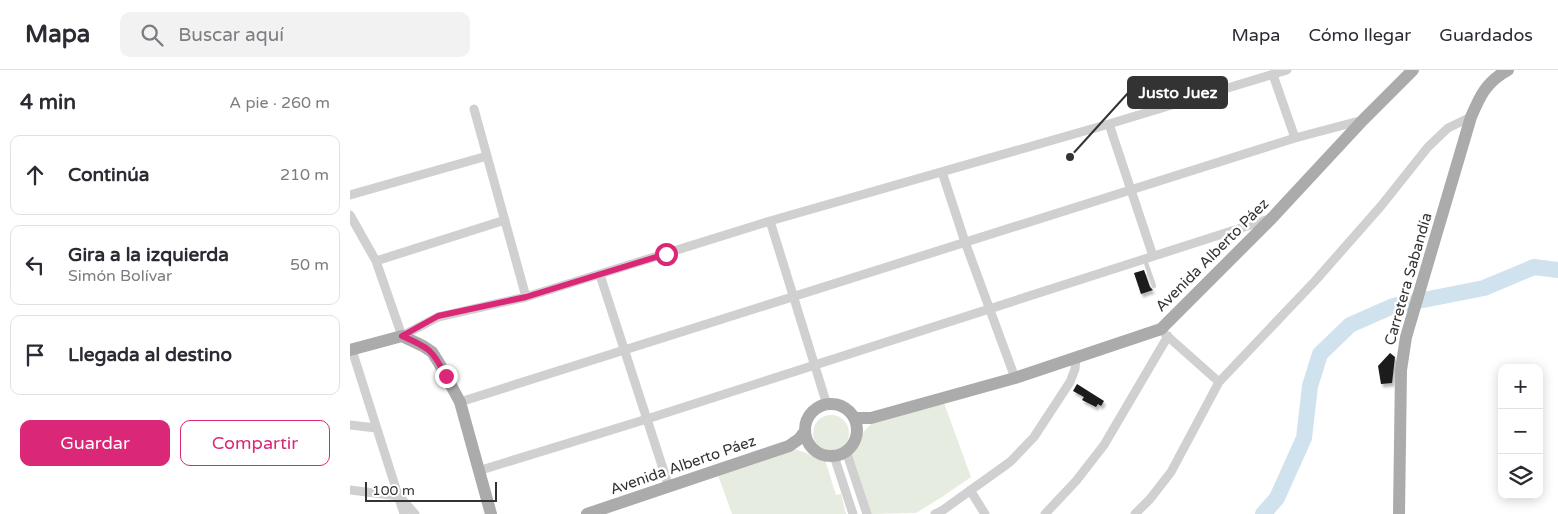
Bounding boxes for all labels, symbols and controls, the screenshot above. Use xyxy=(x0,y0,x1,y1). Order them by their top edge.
search box xyxy=(120,12,470,57)
text: Mapa xyxy=(25,20,90,49)
icon: search xyxy=(138,21,166,49)
text: Buscar aquí xyxy=(178,24,284,46)
text: Mapa xyxy=(1231,24,1280,46)
text: Cómo llegar xyxy=(1308,24,1411,46)
text: Guardados xyxy=(1439,24,1533,46)
callout: Justo Juez xyxy=(1128,77,1227,108)
text: Justo Juez xyxy=(1138,83,1217,103)
text: 4 min xyxy=(20,90,76,115)
text: A pie · 260 m xyxy=(229,93,330,113)
icon: ahead xyxy=(21,161,49,189)
text: Continúa xyxy=(68,164,150,186)
text: 210 m xyxy=(280,165,329,185)
street label: Avenida Alberto Páez xyxy=(1152,195,1272,315)
street label: Carretera Sabandía xyxy=(1380,211,1436,347)
route start xyxy=(655,243,678,266)
text: Gira a la izquierda xyxy=(68,244,229,266)
icon: left xyxy=(21,251,49,279)
text: 50 m xyxy=(290,255,329,275)
text: Simón Bolívar xyxy=(68,266,172,286)
icon: arrive xyxy=(21,341,49,369)
text: Llegada al destino xyxy=(68,344,232,366)
map controls xyxy=(1498,364,1543,499)
button: + xyxy=(1498,364,1543,409)
route end xyxy=(435,365,458,388)
button: − xyxy=(1498,409,1543,454)
button: Guardar xyxy=(20,420,170,466)
button: Compartir xyxy=(180,420,330,466)
street label: Avenida Alberto Páez xyxy=(608,432,758,498)
button: layers xyxy=(1498,454,1543,499)
scale bar xyxy=(365,479,498,502)
text: 100 m xyxy=(372,482,415,499)

